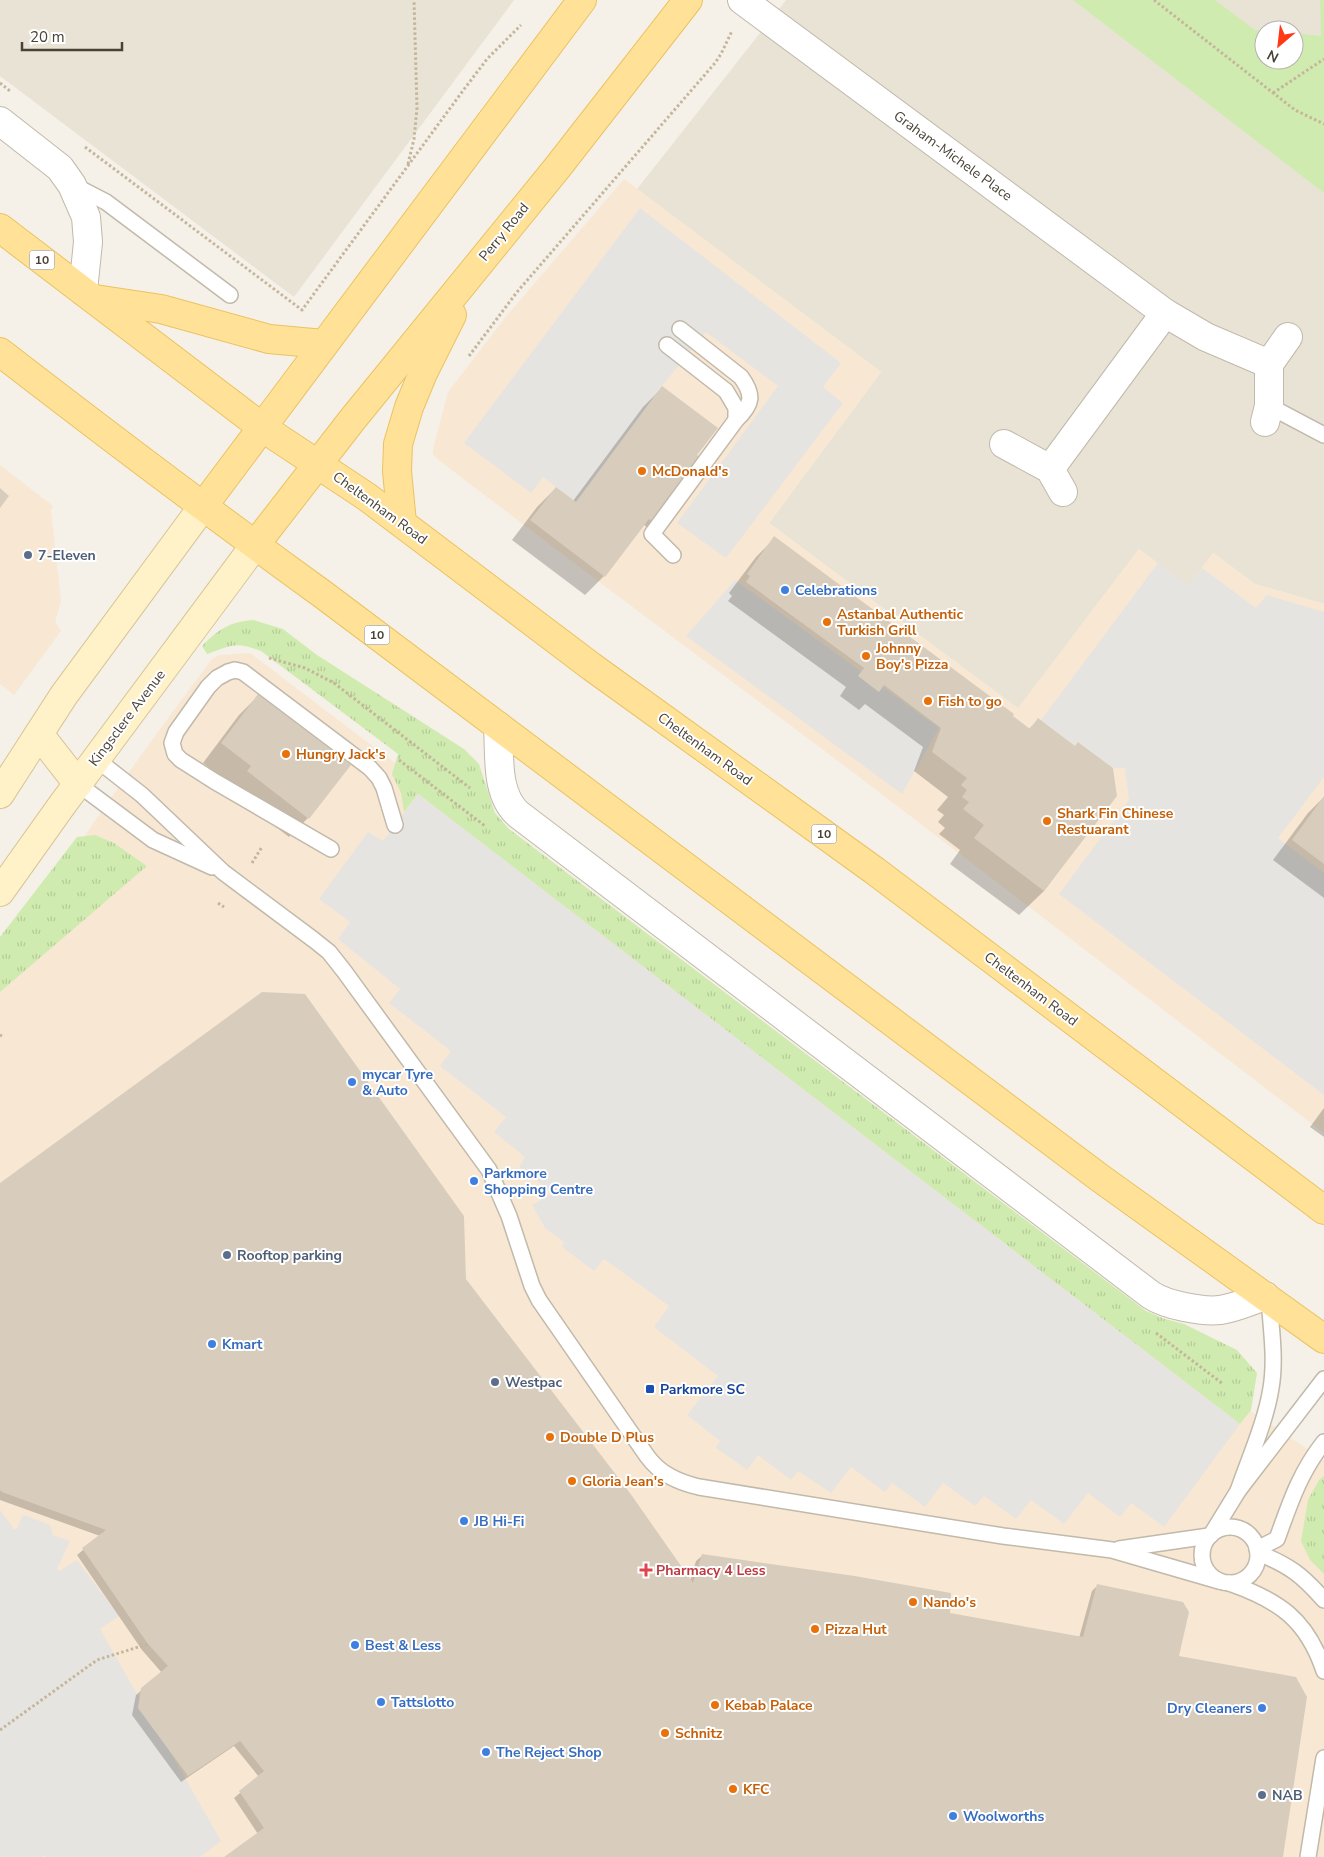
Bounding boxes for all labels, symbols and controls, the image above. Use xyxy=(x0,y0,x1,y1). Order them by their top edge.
scale bar xyxy=(22,20,122,52)
north arrow xyxy=(1254,20,1304,70)
text: 20 m xyxy=(30,27,65,47)
text: N xyxy=(1264,45,1282,67)
street label: Graham-Michele Place xyxy=(890,107,1016,205)
street label: Perry Road xyxy=(475,199,533,265)
road number: 10 xyxy=(30,250,54,270)
place label: McDonald's xyxy=(652,462,729,481)
marker: McDonald's xyxy=(636,465,648,477)
street label: Cheltenham Road xyxy=(329,467,431,549)
place label: 7-Eleven xyxy=(38,546,96,565)
marker: 7-Eleven xyxy=(22,549,34,561)
place label: Celebrations xyxy=(795,581,877,600)
marker: Celebrations xyxy=(779,584,791,596)
place label: Astanbal Authentic Turkish Grill xyxy=(837,605,963,640)
marker: Astanbal Authentic Turkish Grill xyxy=(821,616,833,628)
road number: 10 xyxy=(364,626,390,644)
place label: Johnny Boy's Pizza xyxy=(875,639,948,674)
marker: Johnny Boy's Pizza xyxy=(860,650,872,662)
street label: Kingsclere Avenue xyxy=(84,666,170,770)
place label: Fish to go xyxy=(938,692,1002,711)
marker: Fish to go xyxy=(922,695,934,707)
street label: Cheltenham Road xyxy=(654,708,756,790)
place label: Hungry Jack's xyxy=(296,745,386,764)
marker: Hungry Jack's xyxy=(280,748,292,760)
place label: Shark Fin Chinese Restuarant xyxy=(1057,804,1174,839)
marker: Shark Fin Chinese Restuarant xyxy=(1041,815,1053,827)
road number: 10 xyxy=(812,824,836,844)
street label: Cheltenham Road xyxy=(980,948,1082,1030)
place label: mycar Tyre & Auto xyxy=(362,1065,433,1100)
marker: mycar Tyre & Auto xyxy=(346,1076,358,1088)
place label: Parkmore Shopping Centre xyxy=(484,1164,593,1199)
marker: Parkmore Shopping Centre xyxy=(468,1175,480,1187)
place label: Rooftop parking xyxy=(237,1246,342,1265)
marker: Rooftop parking xyxy=(221,1249,233,1261)
place label: Kmart xyxy=(222,1335,263,1354)
marker: Kmart xyxy=(206,1338,218,1350)
place label: Westpac xyxy=(505,1373,562,1392)
marker: Westpac xyxy=(489,1376,501,1388)
place label: Parkmore SC xyxy=(660,1380,745,1399)
marker: Parkmore SC xyxy=(644,1383,656,1395)
place label: Double D Plus xyxy=(560,1428,654,1447)
marker: Double D Plus xyxy=(544,1431,556,1443)
place label: Gloria Jean's xyxy=(582,1472,664,1491)
marker: Gloria Jean's xyxy=(566,1475,578,1487)
place label: JB Hi-Fi xyxy=(473,1512,524,1531)
marker: JB Hi-Fi xyxy=(458,1515,470,1527)
place label: Pharmacy 4 Less xyxy=(656,1561,766,1580)
marker: Pharmacy 4 Less xyxy=(640,1564,652,1576)
place label: Nando's xyxy=(923,1593,976,1612)
marker: Nando's xyxy=(907,1596,919,1608)
place label: Pizza Hut xyxy=(825,1620,887,1639)
marker: Pizza Hut xyxy=(809,1623,821,1635)
place label: Best & Less xyxy=(365,1636,441,1655)
marker: Best & Less xyxy=(349,1639,361,1651)
place label: Tattslotto xyxy=(391,1693,454,1712)
marker: Tattslotto xyxy=(375,1696,387,1708)
place label: Kebab Palace xyxy=(725,1696,813,1715)
marker: Kebab Palace xyxy=(709,1699,721,1711)
place label: Dry Cleaners xyxy=(1167,1699,1252,1718)
marker: Dry Cleaners xyxy=(1256,1702,1268,1714)
place label: Schnitz xyxy=(675,1724,723,1743)
marker: Schnitz xyxy=(659,1727,671,1739)
place label: The Reject Shop xyxy=(496,1743,602,1762)
marker: The Reject Shop xyxy=(480,1746,492,1758)
place label: KFC xyxy=(743,1780,770,1799)
marker: KFC xyxy=(727,1783,739,1795)
place label: NAB xyxy=(1272,1786,1303,1805)
marker: NAB xyxy=(1256,1789,1268,1801)
place label: Woolworths xyxy=(963,1807,1044,1826)
marker: Woolworths xyxy=(947,1810,959,1822)

